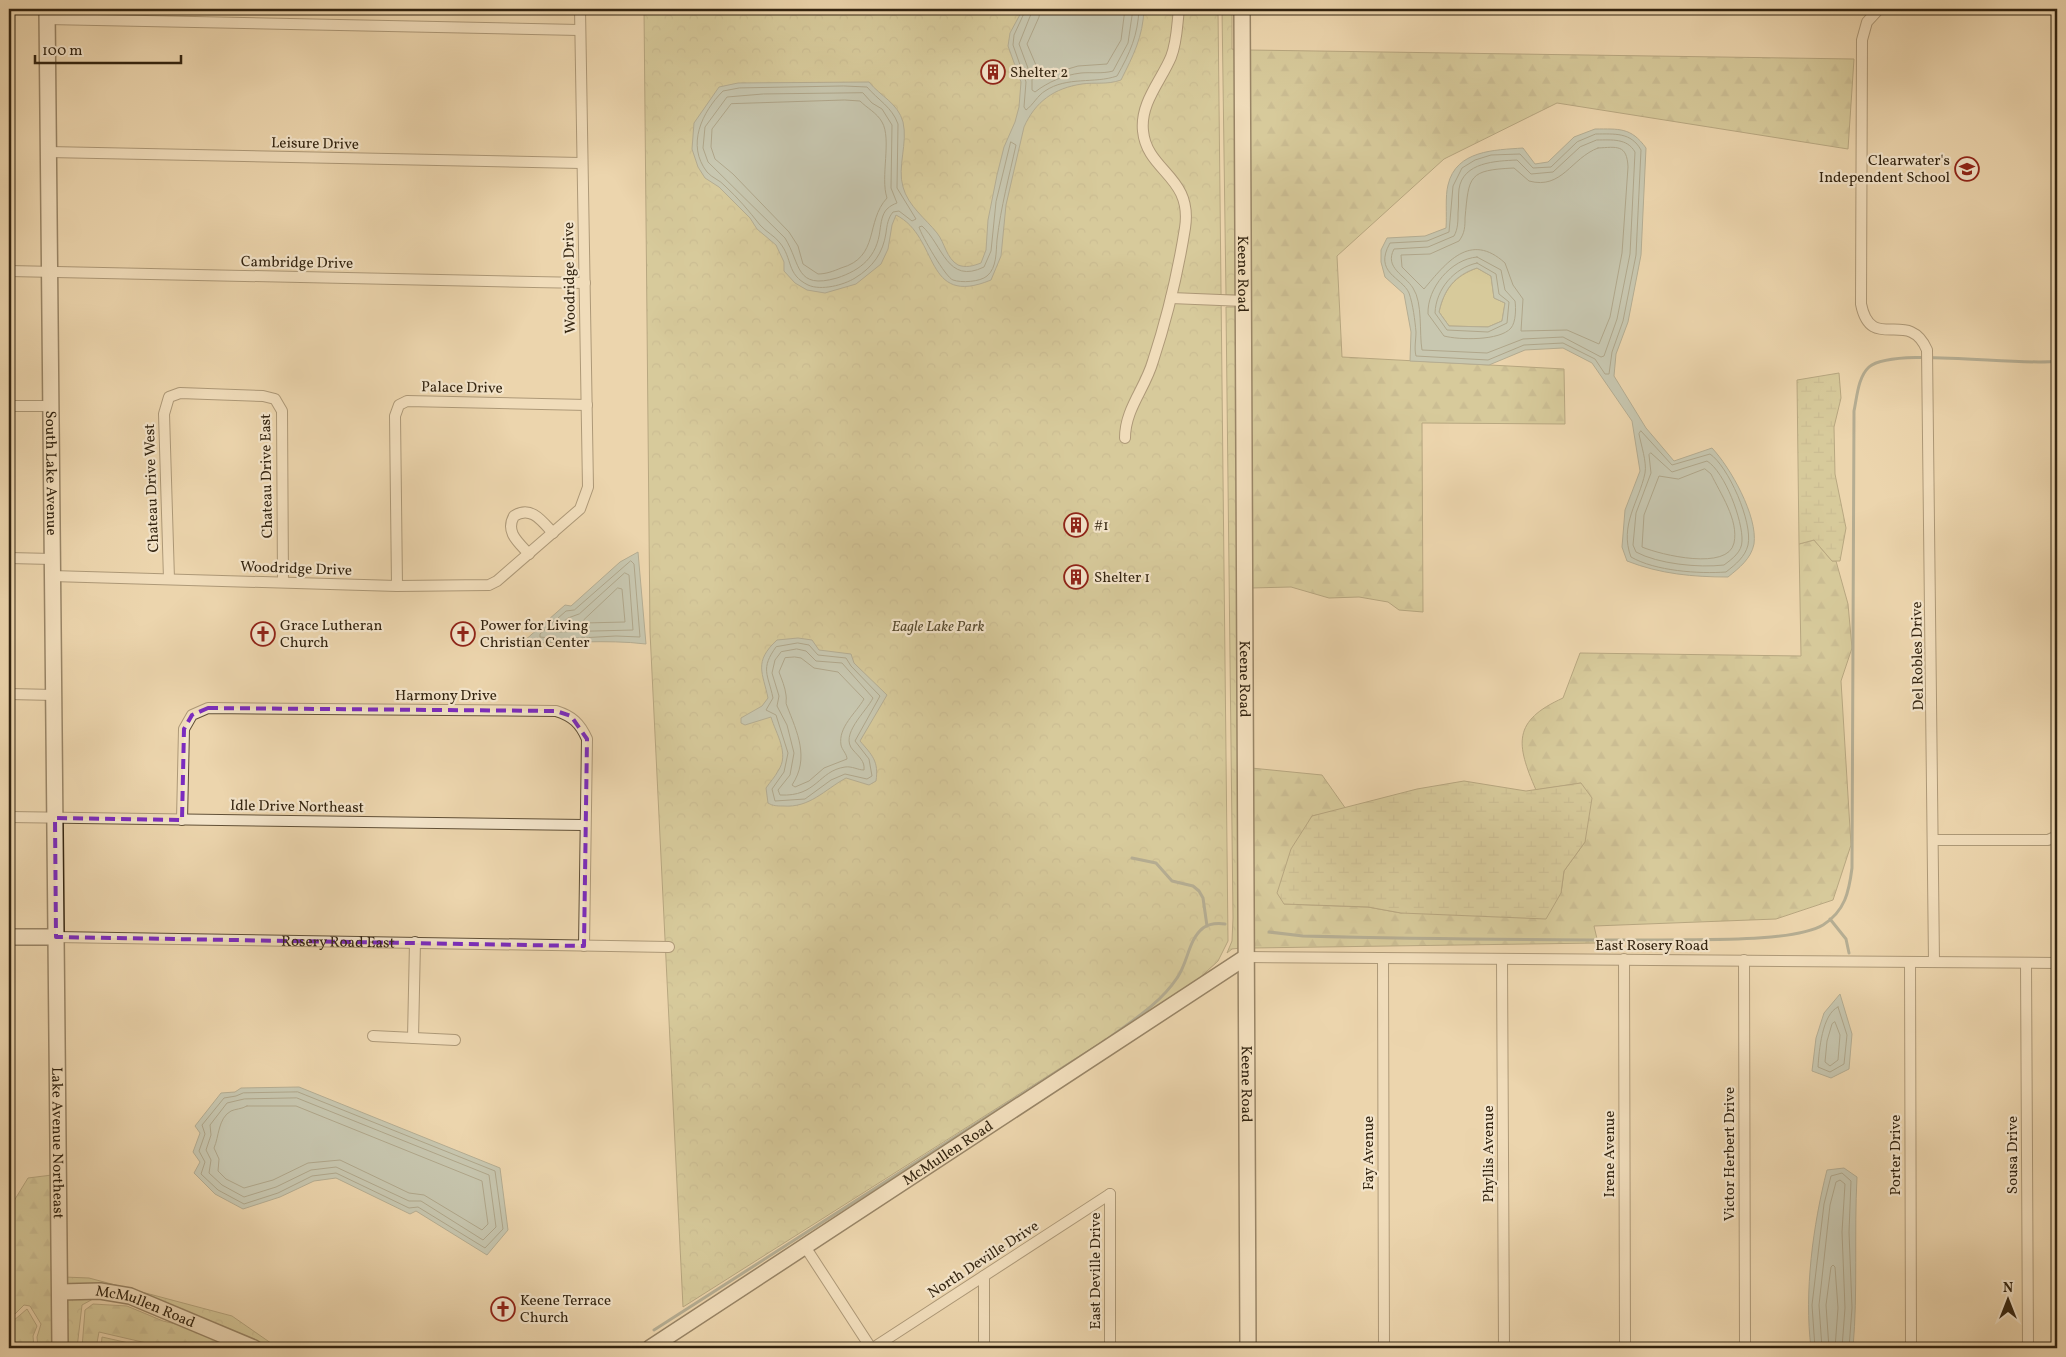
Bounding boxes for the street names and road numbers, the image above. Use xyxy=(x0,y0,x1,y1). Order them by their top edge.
street label: Leisure Drive xyxy=(271,133,359,156)
street label: Woodridge Drive xyxy=(559,222,582,334)
street label: Keene Road xyxy=(1231,236,1252,312)
street label: Cambridge Drive xyxy=(241,252,353,275)
street label: Palace Drive xyxy=(421,377,503,400)
street label: South Lake Avenue xyxy=(39,410,61,536)
street label: Chateau Drive East xyxy=(256,413,279,539)
street label: Chateau Drive West xyxy=(140,423,165,553)
street label: Woodridge Drive xyxy=(240,557,352,582)
street label: Del Robles Drive xyxy=(1907,601,1930,711)
street label: Keene Road xyxy=(1233,641,1254,717)
street label: Harmony Drive xyxy=(395,686,497,707)
street label: Idle Drive Northeast xyxy=(230,796,364,819)
street label: Rosery Road East xyxy=(281,932,395,955)
street label: East Rosery Road xyxy=(1595,936,1709,957)
street label: Keene Road xyxy=(1235,1046,1256,1122)
street label: Lake Avenue Northeast xyxy=(45,1067,68,1219)
street label: Victor Herbert Drive xyxy=(1720,1087,1741,1221)
street label: Phyllis Avenue xyxy=(1479,1105,1500,1203)
street label: Irene Avenue xyxy=(1600,1111,1621,1197)
street label: Porter Drive xyxy=(1886,1115,1907,1195)
street label: Fay Avenue xyxy=(1359,1116,1380,1190)
street label: Sousa Drive xyxy=(2003,1116,2024,1194)
street label: McMullen Road xyxy=(899,1117,998,1191)
street label: East Deville Drive xyxy=(1086,1212,1107,1330)
street label: North Deville Drive xyxy=(924,1216,1043,1304)
street label: McMullen Road xyxy=(94,1281,198,1334)

